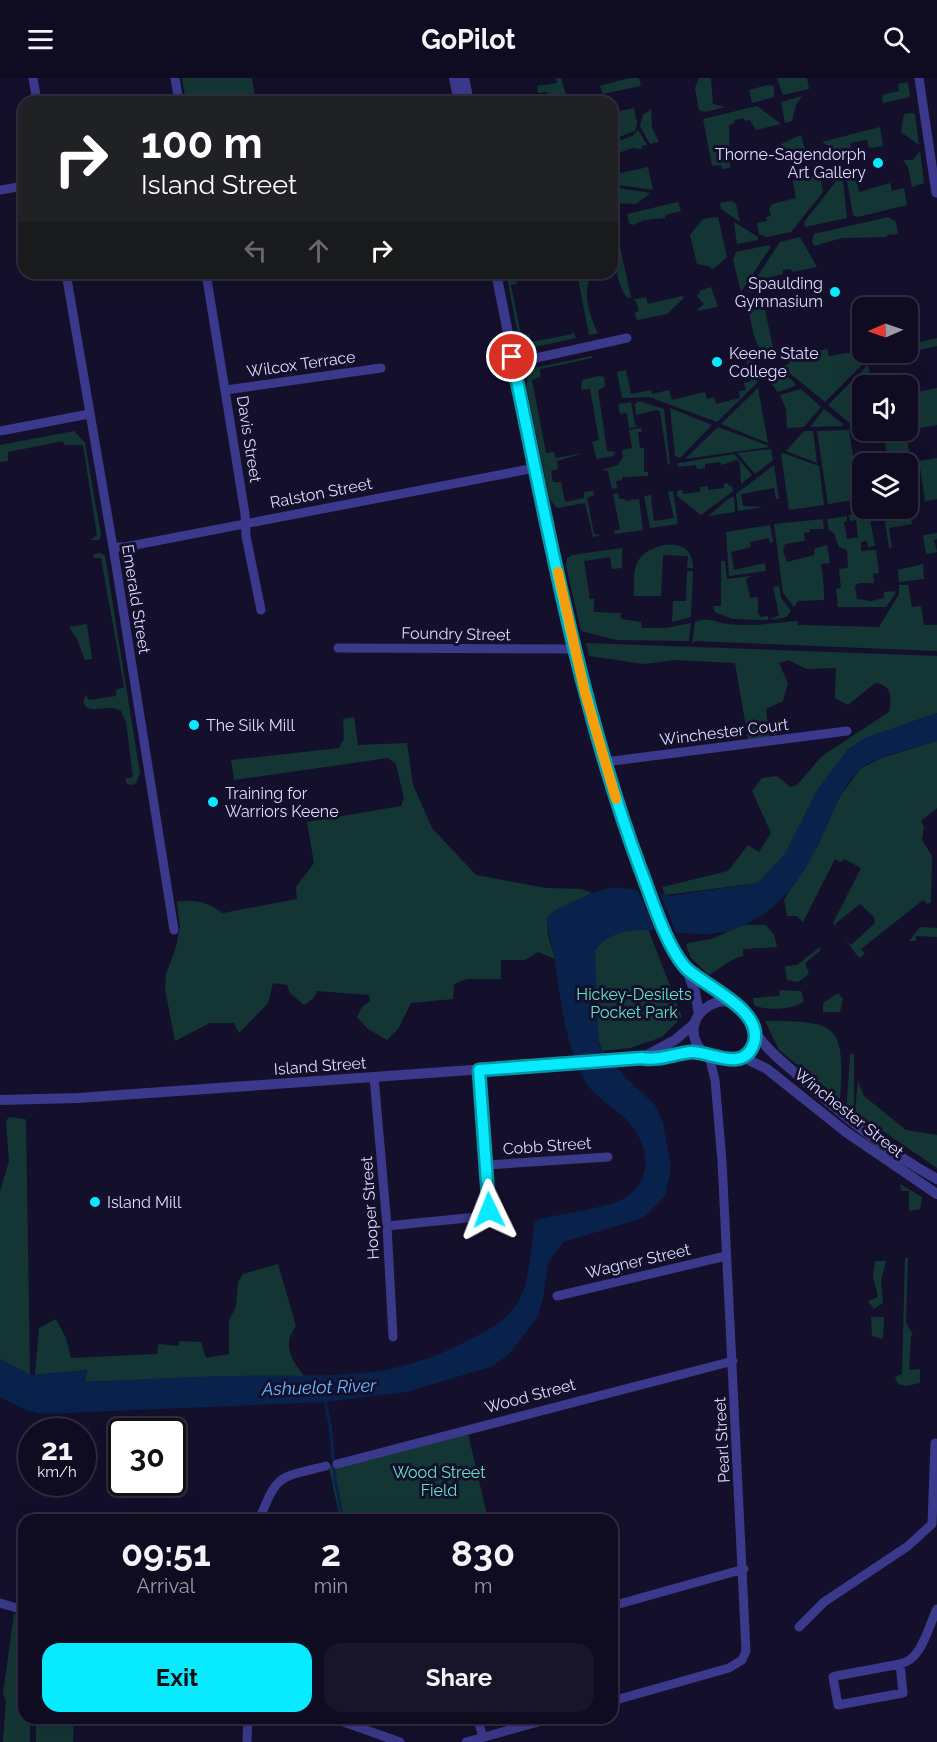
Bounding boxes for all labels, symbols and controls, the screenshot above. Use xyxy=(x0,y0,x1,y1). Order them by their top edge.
icon: menu xyxy=(24,23,57,56)
icon: search xyxy=(880,23,913,56)
text: GoPilot xyxy=(421,24,516,55)
text: 100 m xyxy=(141,119,263,168)
icon: right xyxy=(42,120,120,198)
place label: Thorne-Sagendorph Art Gallery xyxy=(715,145,866,182)
marker: Thorne-Sagendorph Art Gallery xyxy=(871,156,885,170)
text: Island Street xyxy=(141,169,297,200)
icon: left xyxy=(239,234,272,267)
icon: ahead xyxy=(302,234,335,267)
icon: right xyxy=(365,234,398,267)
place label: Spaulding Gymnasium xyxy=(735,274,823,311)
marker: Spaulding Gymnasium xyxy=(828,285,842,299)
north arrow xyxy=(852,297,918,363)
map controls xyxy=(852,297,918,519)
pin xyxy=(486,331,537,382)
icon: arrive xyxy=(495,340,528,373)
place label: Keene State College xyxy=(729,344,819,381)
street label: Wilcox Terrace xyxy=(245,347,357,381)
marker: Keene State College xyxy=(710,355,724,369)
button: sound xyxy=(852,375,918,441)
street label: Davis Street xyxy=(233,394,265,485)
button: layers xyxy=(852,453,918,519)
street label: Ralston Street xyxy=(268,474,374,512)
street label: Emerald Street xyxy=(118,543,154,656)
street label: Foundry Street xyxy=(401,624,512,644)
street label: Winchester Court xyxy=(658,715,790,749)
place label: The Silk Mill xyxy=(206,716,296,735)
marker: The Silk Mill xyxy=(187,718,201,732)
place label: Training for Warriors Keene xyxy=(225,784,339,821)
marker: Training for Warriors Keene xyxy=(206,795,220,809)
park label: Hickey-Desilets Pocket Park xyxy=(576,985,692,1022)
street label: Island Street xyxy=(273,1053,367,1079)
street label: Winchester Street xyxy=(791,1065,908,1162)
street label: Cobb Street xyxy=(502,1133,593,1159)
street label: Hooper Street xyxy=(357,1155,383,1260)
position arrow xyxy=(457,1178,521,1242)
place label: Island Mill xyxy=(107,1193,182,1212)
marker: Island Mill xyxy=(88,1195,102,1209)
street label: Wagner Street xyxy=(584,1240,693,1282)
water label: Ashuelot River xyxy=(260,1374,377,1400)
street label: Wood Street xyxy=(483,1375,578,1417)
street label: Pearl Street xyxy=(710,1396,734,1483)
speed limit sign: 30 xyxy=(108,1418,186,1496)
text: 21 xyxy=(41,1432,73,1467)
text: km/h xyxy=(37,1463,77,1481)
park label: Wood Street Field xyxy=(392,1463,486,1500)
text: 09:51 xyxy=(121,1532,211,1574)
text: 2 xyxy=(321,1532,341,1574)
text: 830 xyxy=(451,1532,515,1574)
text: Arrival xyxy=(137,1574,195,1598)
text: min xyxy=(314,1574,348,1598)
text: m xyxy=(474,1574,492,1598)
button: Exit xyxy=(42,1643,312,1712)
button: Share xyxy=(324,1643,594,1712)

